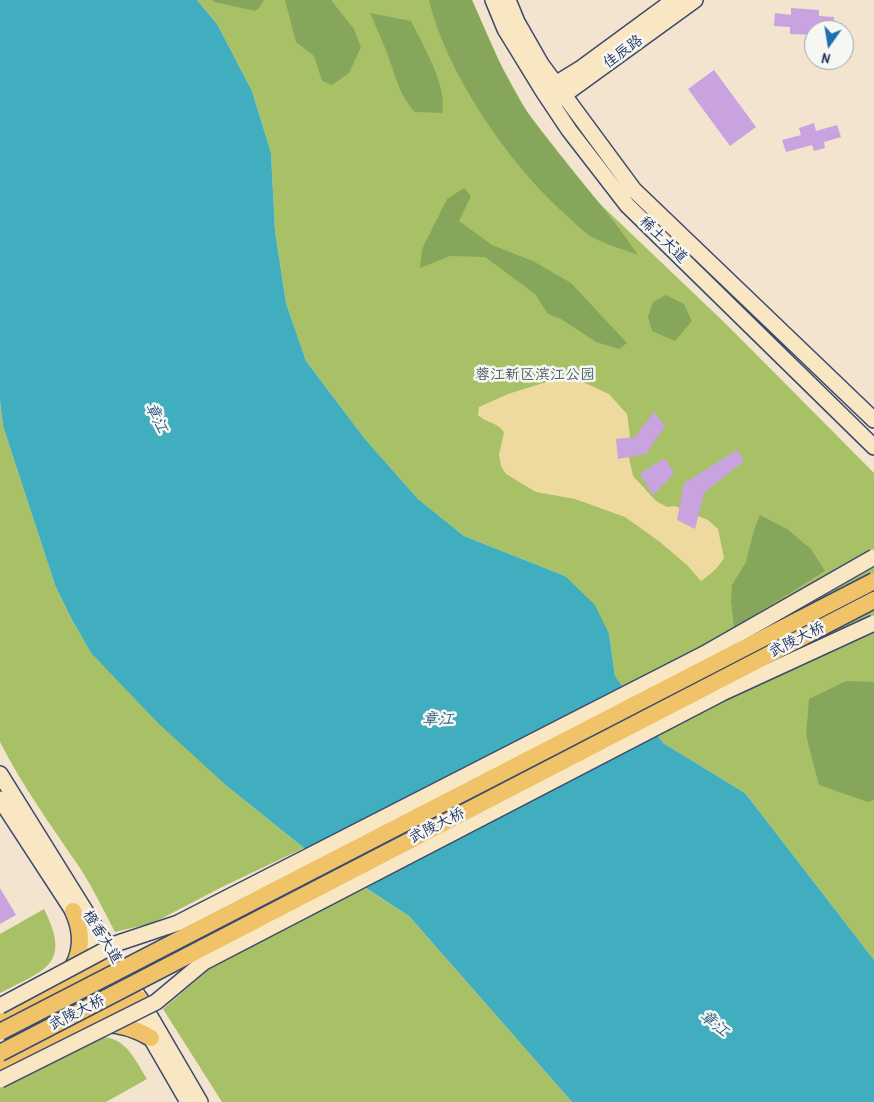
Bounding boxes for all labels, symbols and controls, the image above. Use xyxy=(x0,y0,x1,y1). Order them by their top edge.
north arrow xyxy=(804,20,854,70)
street label: 佳辰路 xyxy=(600,31,646,73)
text: N xyxy=(820,49,832,69)
street label: 稀土大道 xyxy=(635,213,691,267)
park label: 蓉江新区滨江公园 xyxy=(475,366,595,384)
water label: 章江 xyxy=(140,399,172,437)
street label: 武陵大桥 xyxy=(766,618,828,662)
water label: 章江 xyxy=(422,710,454,730)
street label: 武陵大桥 xyxy=(406,804,468,848)
street label: 橙香大道 xyxy=(78,907,126,967)
street label: 武陵大桥 xyxy=(46,991,108,1035)
water label: 章江 xyxy=(696,1006,732,1042)

